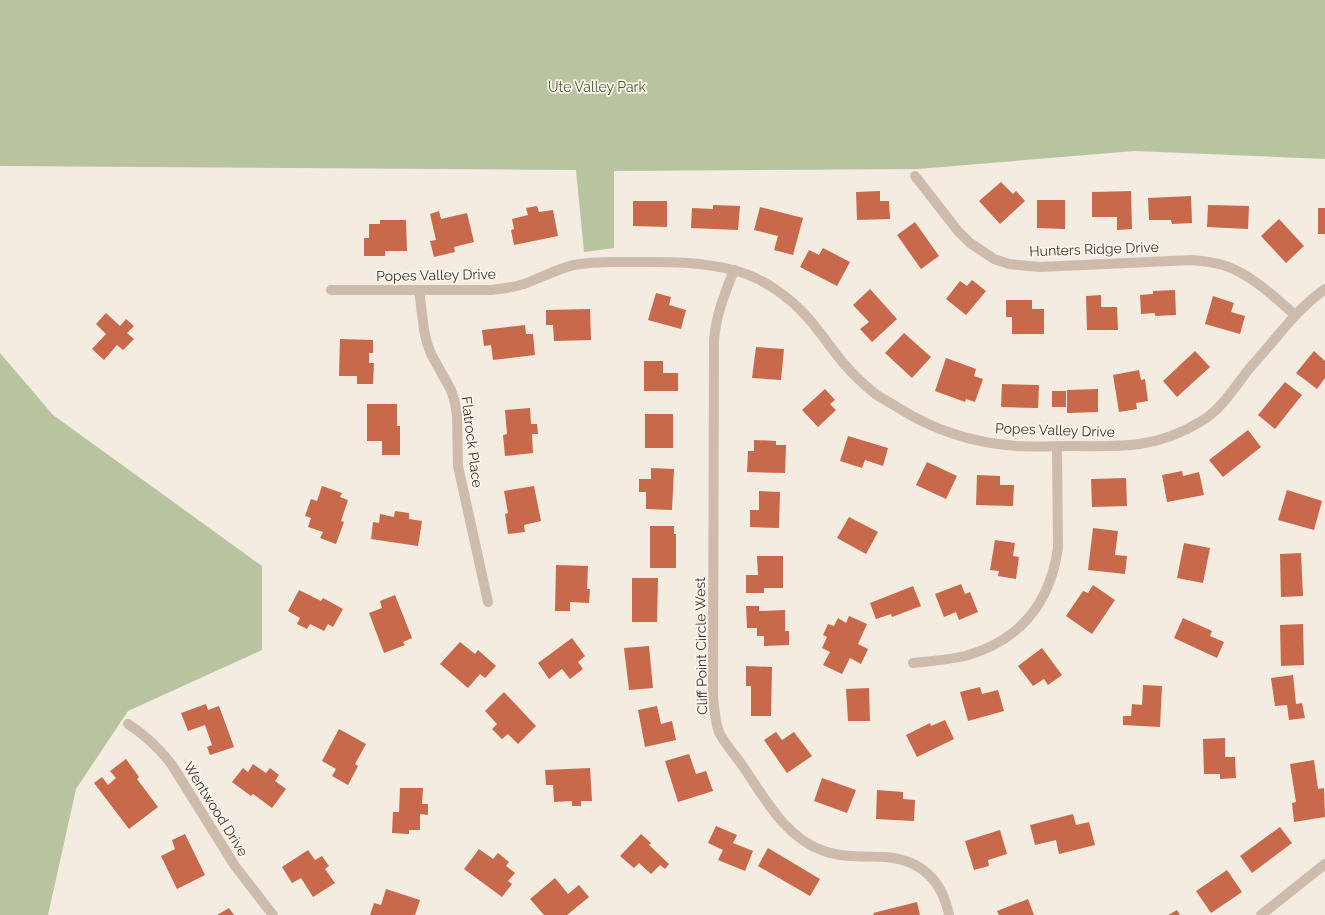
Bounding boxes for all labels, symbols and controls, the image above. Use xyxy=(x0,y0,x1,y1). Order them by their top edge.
park label: Ute Valley Park xyxy=(548,79,646,95)
street label: Hunters Ridge Drive xyxy=(1029,239,1159,259)
street label: Popes Valley Drive xyxy=(376,266,496,284)
street label: Flatrock Place xyxy=(458,395,486,489)
street label: Popes Valley Drive xyxy=(995,420,1115,440)
street label: Cliff Point Circle West xyxy=(692,577,710,715)
street label: Wentwood Drive xyxy=(181,759,251,859)

